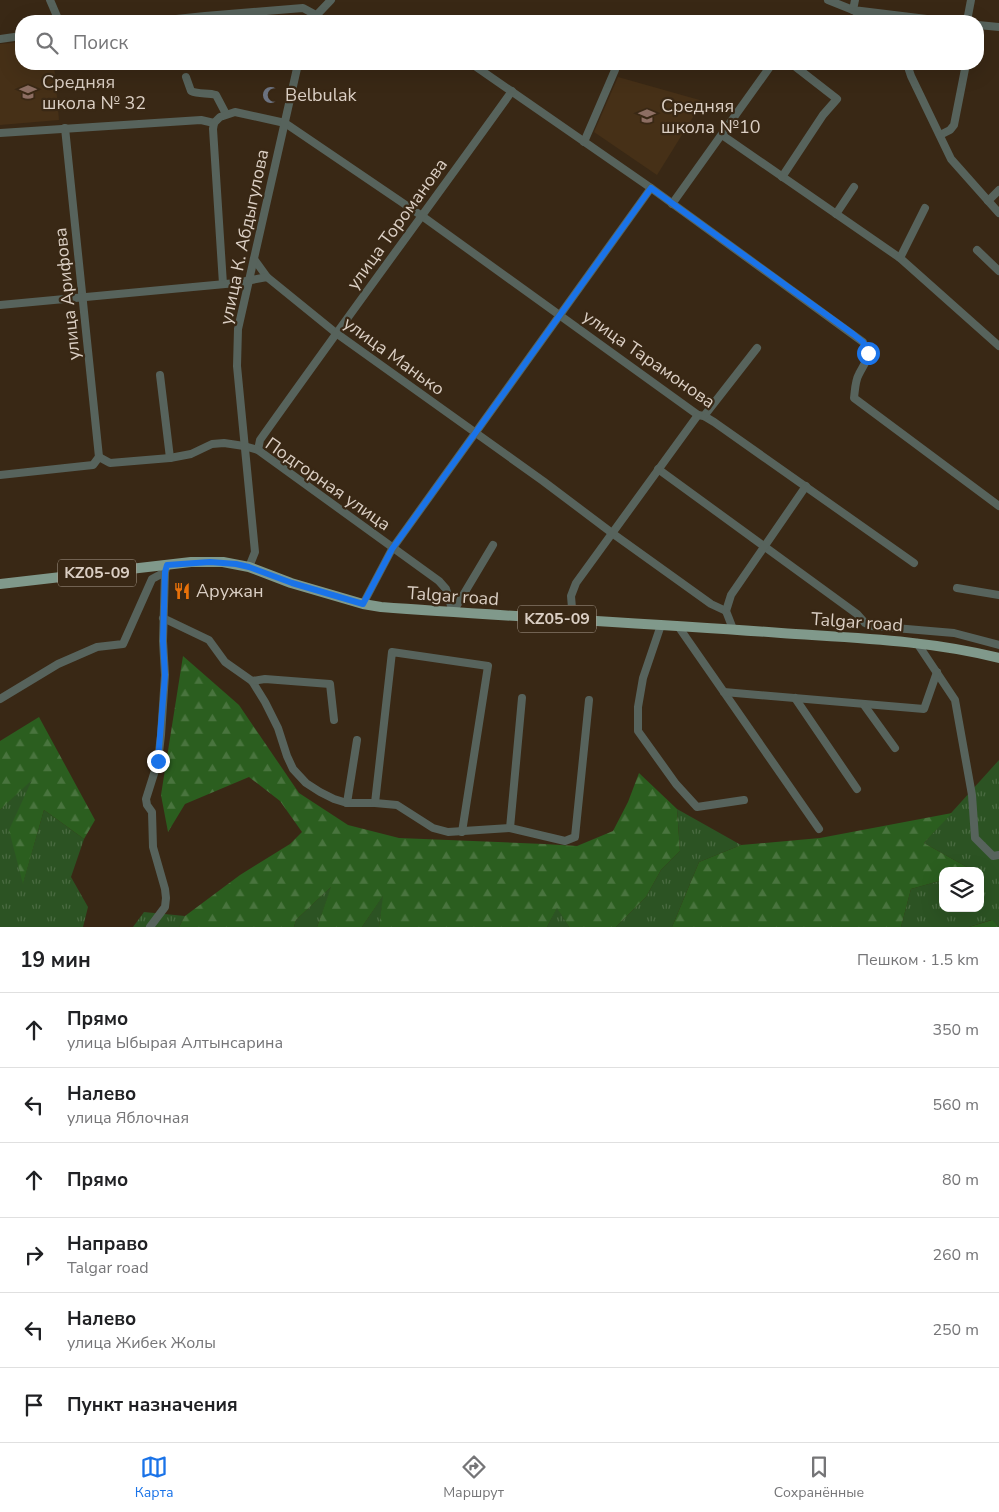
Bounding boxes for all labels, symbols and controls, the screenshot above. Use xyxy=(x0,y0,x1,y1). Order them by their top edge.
search box xyxy=(15,15,984,70)
icon: search xyxy=(33,29,61,57)
text: Поиск xyxy=(73,30,128,56)
place label: Средняя школа № 32 xyxy=(42,70,146,115)
school or university icon: Средняя школа № 32 xyxy=(18,82,38,102)
place label: Belbulak xyxy=(285,83,358,107)
mosque icon: Belbulak xyxy=(261,85,281,105)
place label: Средняя школа №10 xyxy=(661,94,761,139)
school or university icon: Средняя школа №10 xyxy=(637,106,657,126)
street label: улица К. Абдыгулова xyxy=(214,147,274,327)
street label: улица Тороманова xyxy=(341,153,453,295)
street label: улица Арифова xyxy=(48,227,86,361)
street label: улица Тарамонова xyxy=(578,304,720,414)
street label: улица Манько xyxy=(338,311,450,401)
route start xyxy=(857,342,880,365)
street label: Подгорная улица xyxy=(261,432,395,536)
road number: KZ05-09 xyxy=(58,560,136,586)
place label: Аружан xyxy=(196,579,264,603)
restaurant icon: Аружан xyxy=(172,581,192,601)
street label: Talgar road xyxy=(406,581,500,611)
road number: KZ05-09 xyxy=(518,606,596,632)
street label: Talgar road xyxy=(810,607,904,637)
route end xyxy=(147,750,170,773)
map controls xyxy=(939,867,984,912)
button: layers xyxy=(939,867,984,912)
text: 19 мин xyxy=(20,946,91,974)
text: Пешком · 1.5 km xyxy=(857,949,979,971)
text: Прямо xyxy=(67,1006,128,1032)
icon: ahead xyxy=(20,1016,48,1044)
text: 350 m xyxy=(932,1019,979,1041)
text: улица Ыбырая Алтынсарина xyxy=(67,1032,283,1054)
text: Налево xyxy=(67,1081,136,1107)
icon: left xyxy=(20,1091,48,1119)
text: 560 m xyxy=(932,1094,979,1116)
text: улица Яблочная xyxy=(67,1107,189,1129)
icon: ahead xyxy=(20,1166,48,1194)
text: Прямо xyxy=(67,1167,128,1193)
text: 80 m xyxy=(942,1169,979,1191)
text: Направо xyxy=(67,1231,148,1257)
icon: right xyxy=(20,1241,48,1269)
text: 260 m xyxy=(932,1244,979,1266)
text: Talgar road xyxy=(67,1257,149,1279)
text: Налево xyxy=(67,1306,136,1332)
icon: left xyxy=(20,1316,48,1344)
text: 250 m xyxy=(932,1319,979,1341)
text: улица Жибек Жолы xyxy=(67,1332,216,1354)
icon: arrive xyxy=(20,1391,48,1419)
text: Пункт назначения xyxy=(67,1392,238,1418)
tab: Карта xyxy=(135,1453,173,1502)
tab: Маршрут xyxy=(443,1453,504,1502)
tab: Сохранённые xyxy=(774,1453,864,1502)

